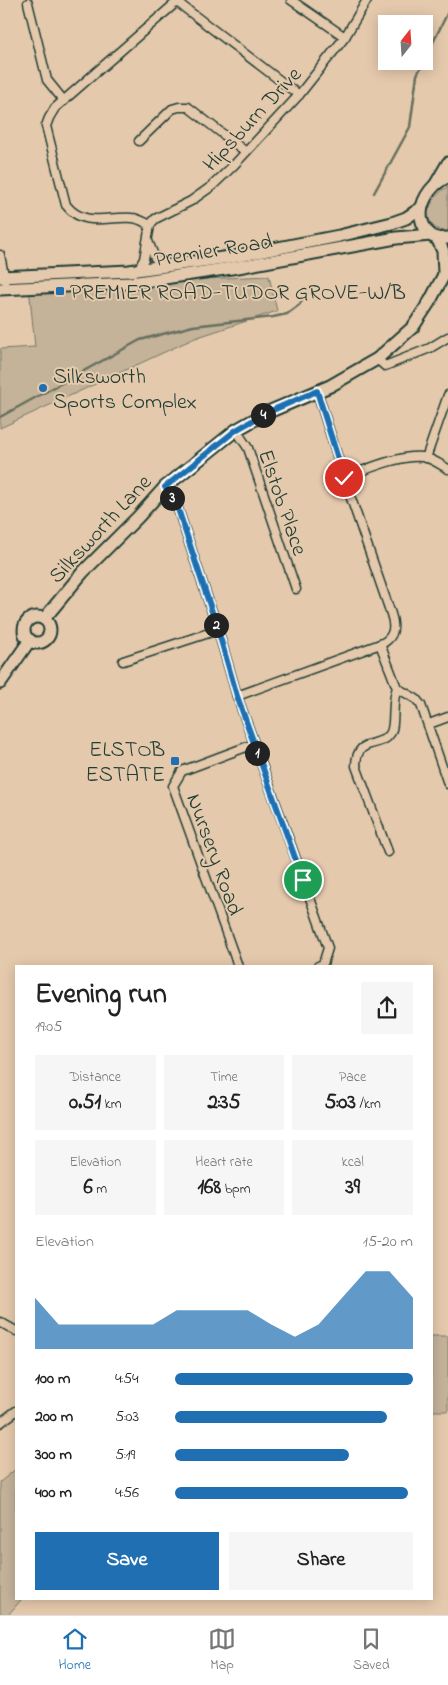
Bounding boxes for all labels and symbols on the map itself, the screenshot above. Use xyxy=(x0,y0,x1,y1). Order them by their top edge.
north arrow xyxy=(378,15,432,70)
street label: Hipsburn Drive xyxy=(196,60,310,180)
street label: Premier Road xyxy=(152,227,275,277)
place label: PREMIER ROAD-TUDOR GROVE-W/B xyxy=(70,278,406,310)
marker: PREMIER ROAD-TUDOR GROVE-W/B xyxy=(54,285,66,297)
place label: Silksworth Sports Complex xyxy=(53,362,197,419)
marker: Silksworth Sports Complex xyxy=(37,382,49,394)
pin: 4 xyxy=(250,402,276,428)
street label: Elstob Place xyxy=(248,446,314,560)
pin xyxy=(323,457,365,499)
street label: Silksworth Lane xyxy=(42,468,160,592)
pin: 3 xyxy=(160,486,184,510)
pin: 2 xyxy=(204,612,228,638)
place label: ELSTOB ESTATE xyxy=(85,735,165,792)
pin: 1 xyxy=(244,740,270,766)
marker: ELSTOB ESTATE xyxy=(169,755,181,767)
street label: Nursery Road xyxy=(175,790,250,921)
pin xyxy=(282,859,324,901)

